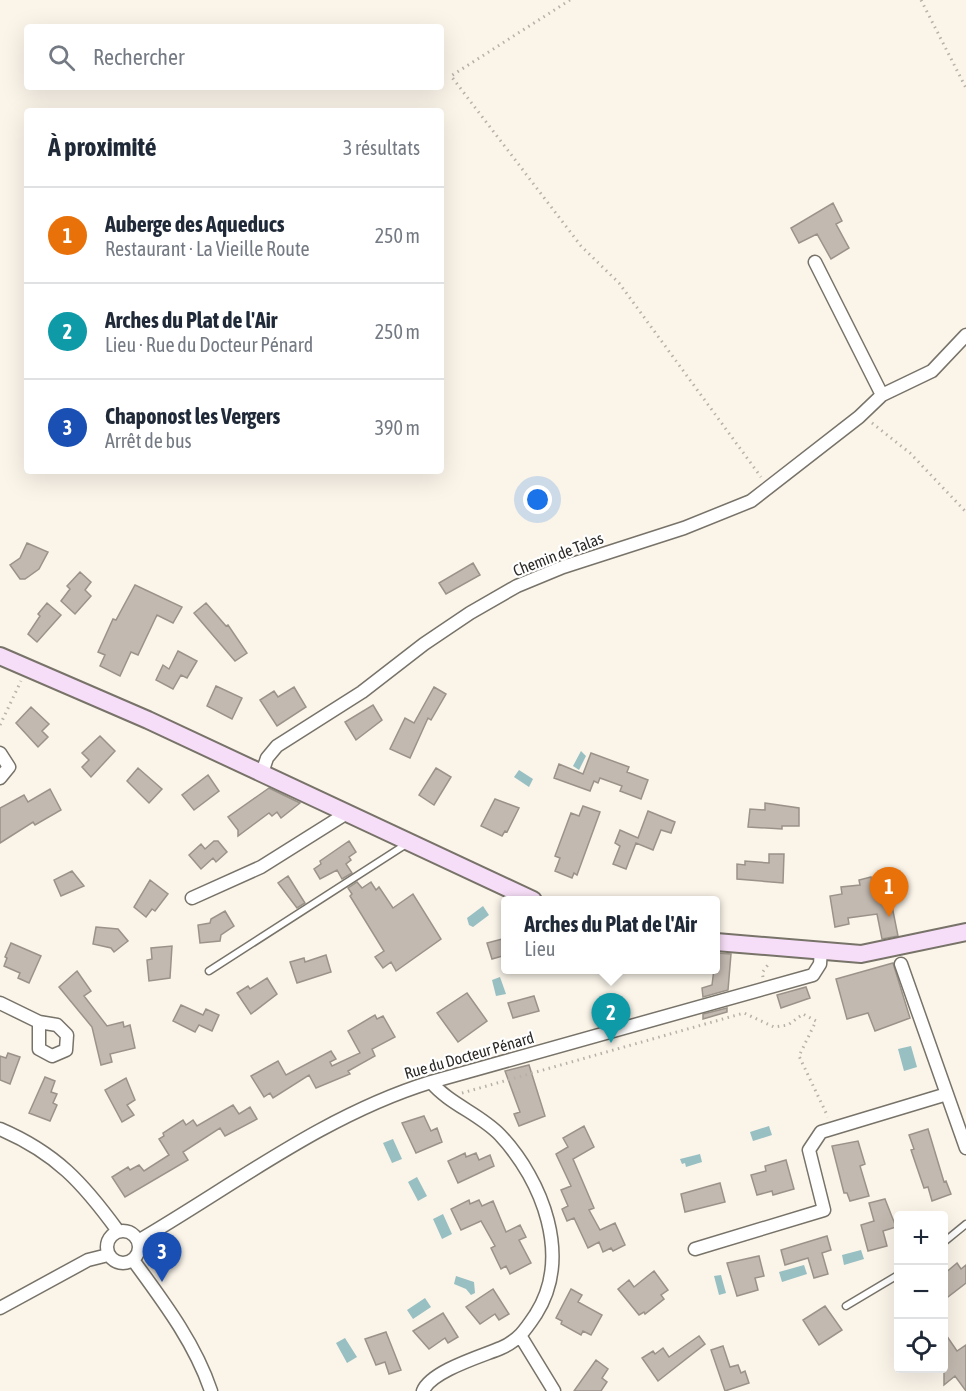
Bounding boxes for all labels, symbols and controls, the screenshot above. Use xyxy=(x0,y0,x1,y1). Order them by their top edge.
search box xyxy=(24,24,444,90)
icon: search xyxy=(45,41,78,74)
text: Rechercher xyxy=(93,44,184,70)
text: À proximité xyxy=(48,132,156,162)
text: 3 résultats xyxy=(343,136,420,159)
text: Auberge des Aqueducs xyxy=(105,211,285,237)
text: 1 xyxy=(63,224,72,247)
text: 250 m xyxy=(375,224,420,247)
text: Restaurant · La Vieille Route xyxy=(105,237,310,260)
text: Arches du Plat de l'Air xyxy=(105,307,277,333)
text: 2 xyxy=(63,320,72,343)
text: 250 m xyxy=(375,320,420,343)
text: Lieu · Rue du Docteur Pénard xyxy=(105,333,313,356)
text: Chaponost les Vergers xyxy=(105,403,280,429)
text: 3 xyxy=(63,416,72,439)
text: 390 m xyxy=(375,416,420,439)
text: Arrêt de bus xyxy=(105,429,192,452)
your location xyxy=(523,485,552,514)
street label: Chemin de Talas xyxy=(510,528,606,579)
pin: 1 xyxy=(870,868,908,917)
popup xyxy=(501,896,720,974)
text: Arches du Plat de l'Air xyxy=(524,911,697,937)
text: Lieu xyxy=(524,937,555,960)
pin: 2 xyxy=(592,994,630,1043)
street label: Rue du Docteur Pénard xyxy=(402,1028,536,1082)
map controls xyxy=(894,1211,948,1373)
button: + xyxy=(894,1211,948,1265)
pin: 3 xyxy=(142,1232,182,1282)
button: − xyxy=(894,1265,948,1319)
button: locate xyxy=(894,1319,948,1373)

